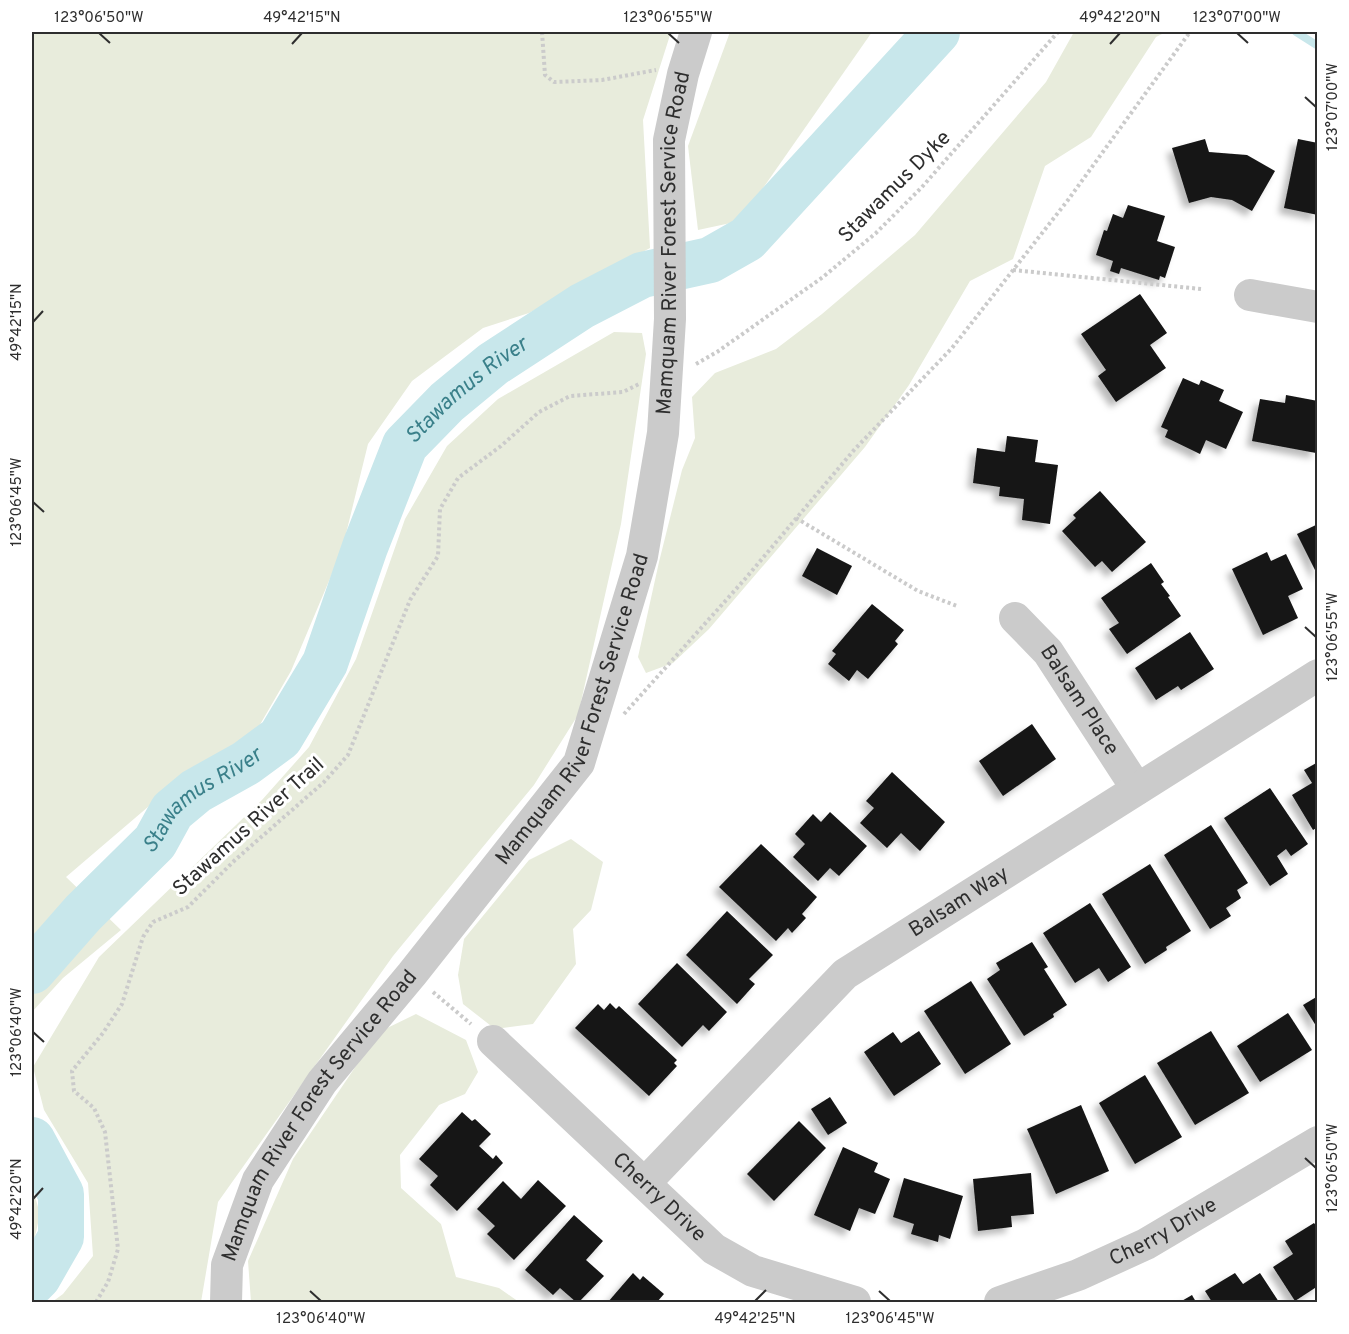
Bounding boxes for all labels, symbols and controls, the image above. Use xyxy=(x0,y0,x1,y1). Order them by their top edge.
text: 123°06'50"W xyxy=(54,9,144,28)
text: 49°42'15"N xyxy=(263,9,341,28)
text: 123°06'55"W xyxy=(623,9,713,28)
text: 49°42'20"N xyxy=(1079,9,1161,28)
text: 123°07'00"W xyxy=(1193,9,1281,28)
text: 123°07'00"W xyxy=(1324,63,1343,151)
street label: Mamquam River Forest Service Road xyxy=(651,69,697,416)
street label: Stawamus Dyke xyxy=(833,125,957,249)
text: 49°42'15"N xyxy=(8,283,27,361)
water label: Stawamus River xyxy=(400,330,535,450)
text: 123°06'45"W xyxy=(8,457,27,547)
street label: Mamquam River Forest Service Road xyxy=(490,550,655,871)
text: 123°06'55"W xyxy=(1324,592,1343,682)
street label: Balsam Place xyxy=(1034,640,1125,761)
water label: Stawamus River xyxy=(137,741,269,860)
street label: Stawamus River Trail xyxy=(167,752,331,902)
street label: Balsam Way xyxy=(904,860,1014,944)
street label: Mamquam River Forest Service Road xyxy=(216,964,423,1265)
text: 123°06'40"W xyxy=(8,987,27,1077)
text: 123°06'50"W xyxy=(1324,1123,1343,1213)
street label: Cherry Drive xyxy=(606,1146,712,1248)
text: 49°42'20"N xyxy=(8,1158,27,1240)
street label: Cherry Drive xyxy=(1105,1191,1222,1272)
text: 123°06'40"W xyxy=(276,1310,366,1329)
text: 49°42'25"N xyxy=(714,1310,796,1329)
text: 123°06'45"W xyxy=(845,1310,935,1329)

